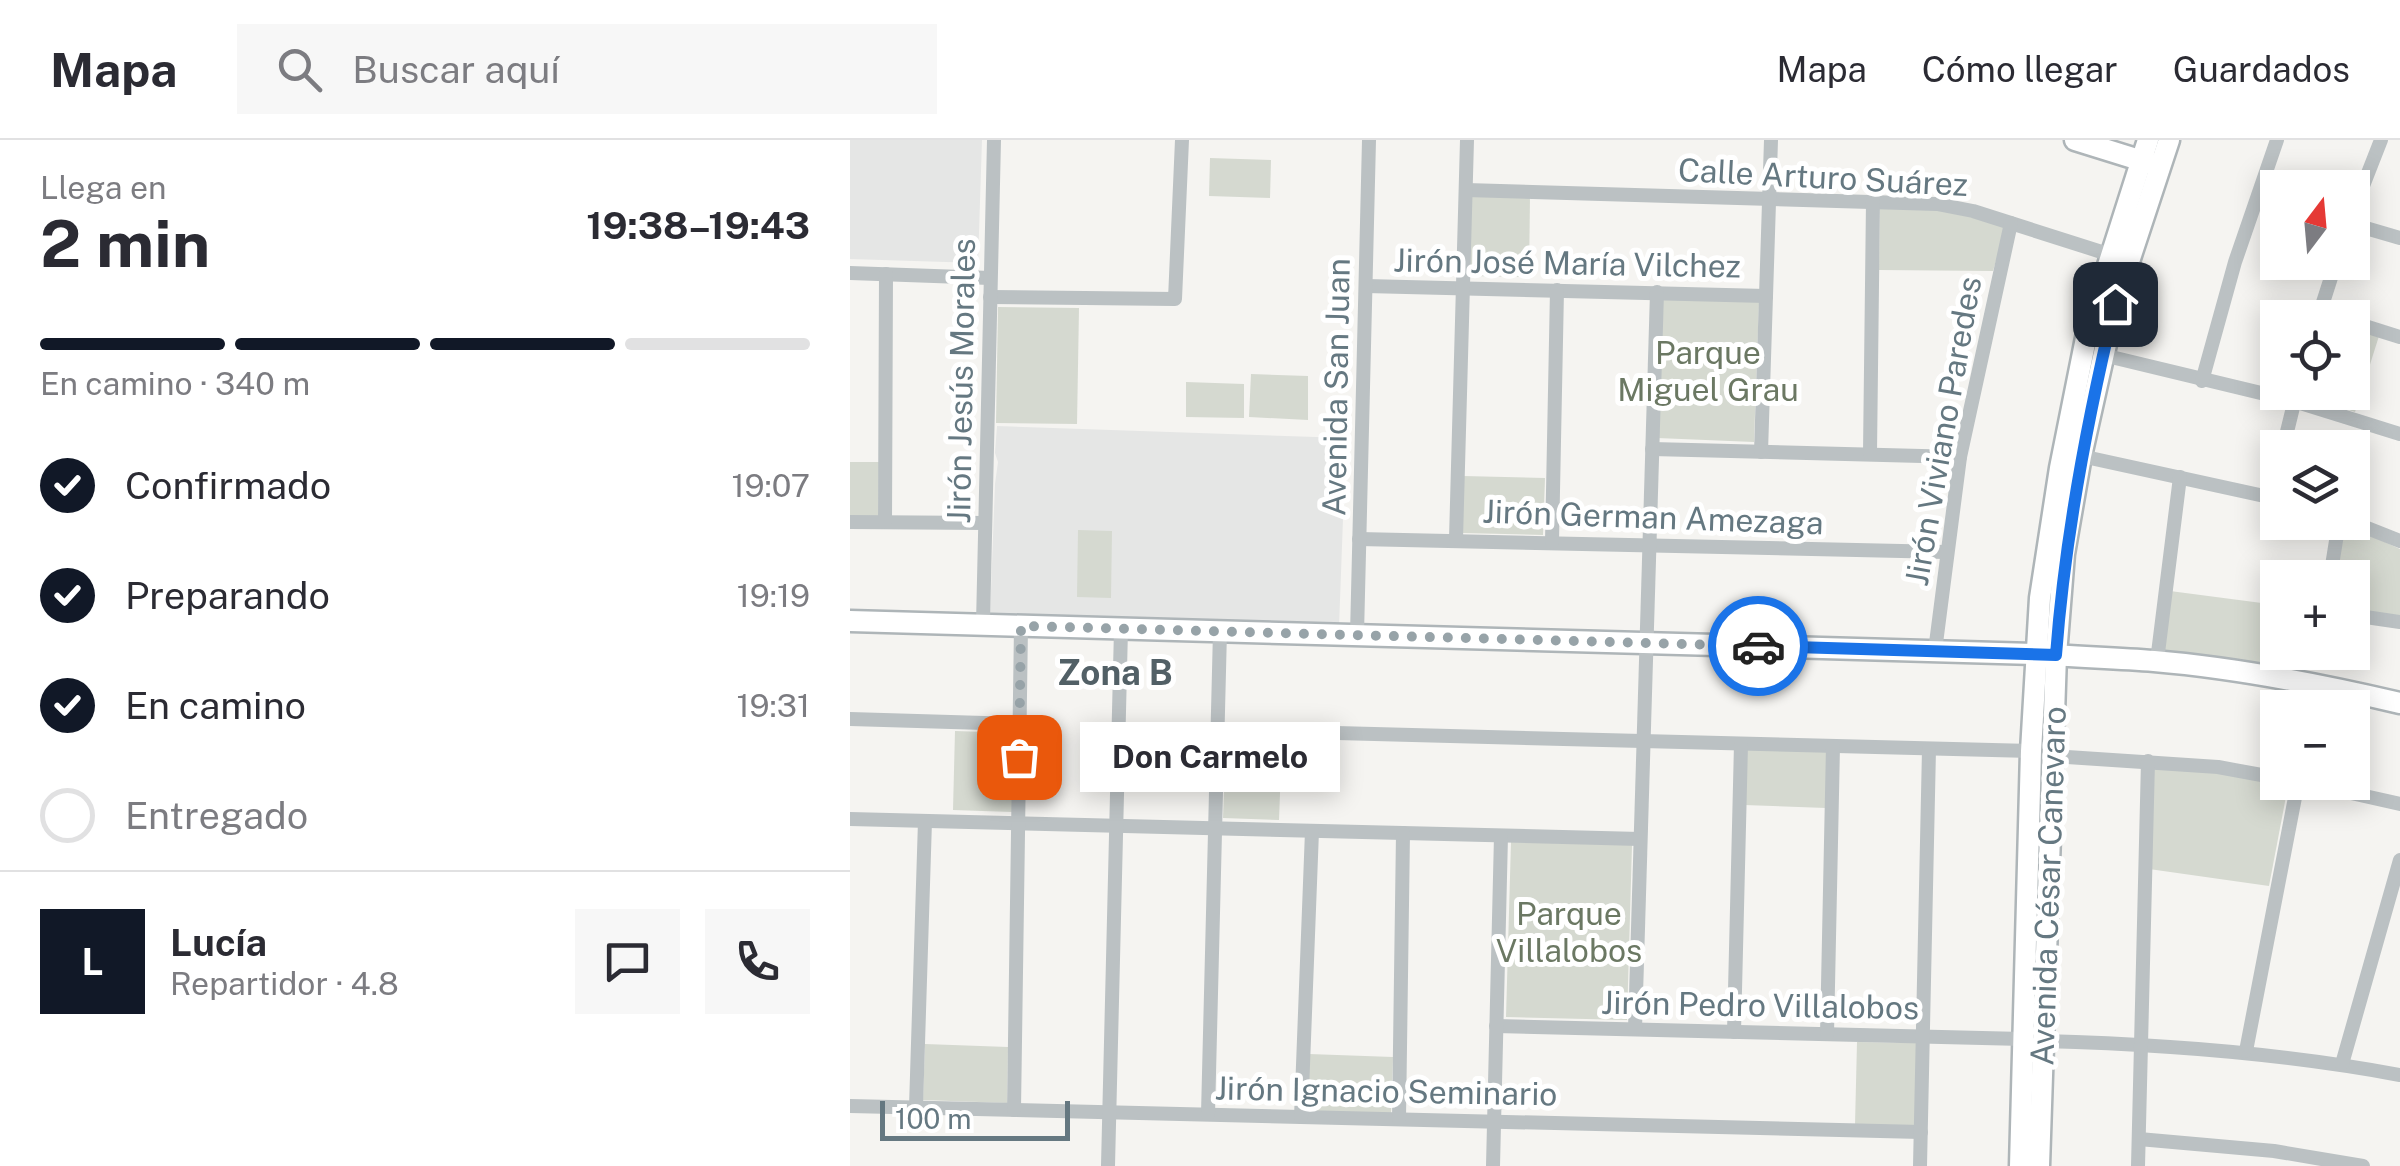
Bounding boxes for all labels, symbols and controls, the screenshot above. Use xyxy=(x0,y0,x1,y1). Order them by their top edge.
search box xyxy=(237,24,937,114)
text: Mapa xyxy=(50,41,177,98)
icon: search xyxy=(272,42,327,97)
text: Buscar aquí xyxy=(352,47,560,92)
text: Mapa xyxy=(1777,49,1867,90)
text: Cómo llegar xyxy=(1922,49,2118,90)
text: Guardados xyxy=(2173,49,2350,90)
street label: Calle Arturo Suárez xyxy=(1677,151,1969,203)
text: Llega en xyxy=(40,169,166,206)
north arrow xyxy=(2260,170,2370,280)
map controls xyxy=(2260,170,2370,800)
text: 19:38–19:43 xyxy=(586,203,810,248)
text: 2 min xyxy=(40,205,210,282)
street label: Jirón Jesús Morales xyxy=(940,238,982,524)
street label: Jirón José María Vilchez xyxy=(1393,241,1741,285)
street label: Avenida San Juan xyxy=(1315,258,1357,516)
pin xyxy=(2073,262,2158,347)
street label: Jirón Viviano Paredes xyxy=(1898,274,1988,588)
icon: home xyxy=(2088,277,2143,332)
button: locate xyxy=(2260,300,2370,410)
park label: Parque Miguel Grau xyxy=(1617,334,1799,408)
text: En camino · 340 m xyxy=(40,365,310,402)
button: layers xyxy=(2260,430,2370,540)
icon: check xyxy=(40,458,95,513)
text: Confirmado xyxy=(125,463,331,508)
text: 19:07 xyxy=(732,467,810,504)
street label: Jirón German Amezaga xyxy=(1482,493,1824,541)
button: + xyxy=(2260,560,2370,670)
icon: check xyxy=(40,568,95,623)
text: Preparando xyxy=(125,573,330,618)
text: 19:19 xyxy=(737,577,810,614)
courier xyxy=(1708,596,1808,696)
icon: car xyxy=(1731,619,1786,674)
district label: Zona B xyxy=(1057,652,1173,693)
icon: check xyxy=(40,678,95,733)
text: En camino xyxy=(125,683,306,728)
text: 19:31 xyxy=(737,687,810,724)
button: − xyxy=(2260,690,2370,800)
street label: Avenida César Canevaro xyxy=(2023,706,2073,1066)
pin xyxy=(977,715,1062,800)
callout: Don Carmelo xyxy=(1079,722,1339,792)
icon: bag xyxy=(992,730,1047,785)
text: Don Carmelo xyxy=(1112,738,1308,775)
text: Entregado xyxy=(125,793,308,838)
park label: Parque Villalobos xyxy=(1496,895,1642,969)
button: chat xyxy=(575,909,680,1014)
button: phone xyxy=(705,909,810,1014)
text: Lucía xyxy=(170,920,267,965)
text: L xyxy=(82,939,103,984)
text: Repartidor · 4.8 xyxy=(170,965,399,1002)
street label: Jirón Pedro Villalobos xyxy=(1601,984,1919,1026)
street label: Jirón Ignacio Seminario xyxy=(1214,1070,1558,1112)
scale bar xyxy=(880,1096,1070,1140)
text: 100 m xyxy=(895,1102,972,1135)

